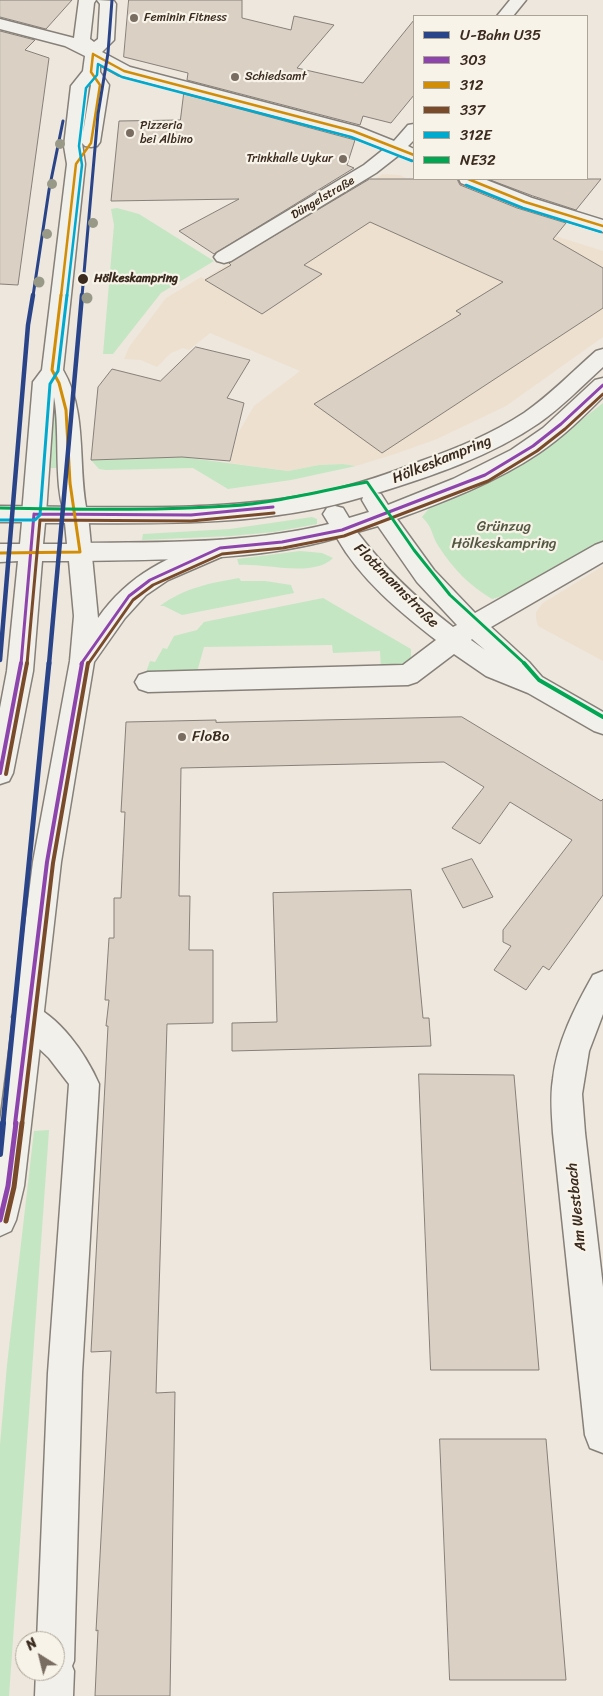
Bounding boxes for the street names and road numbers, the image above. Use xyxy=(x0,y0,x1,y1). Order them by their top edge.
street label: Düngelstraße xyxy=(289,173,357,223)
street label: Hölkeskampring xyxy=(390,432,494,488)
street label: Flottmannstraße xyxy=(350,540,442,632)
street label: Am Westbach xyxy=(563,1162,591,1252)

